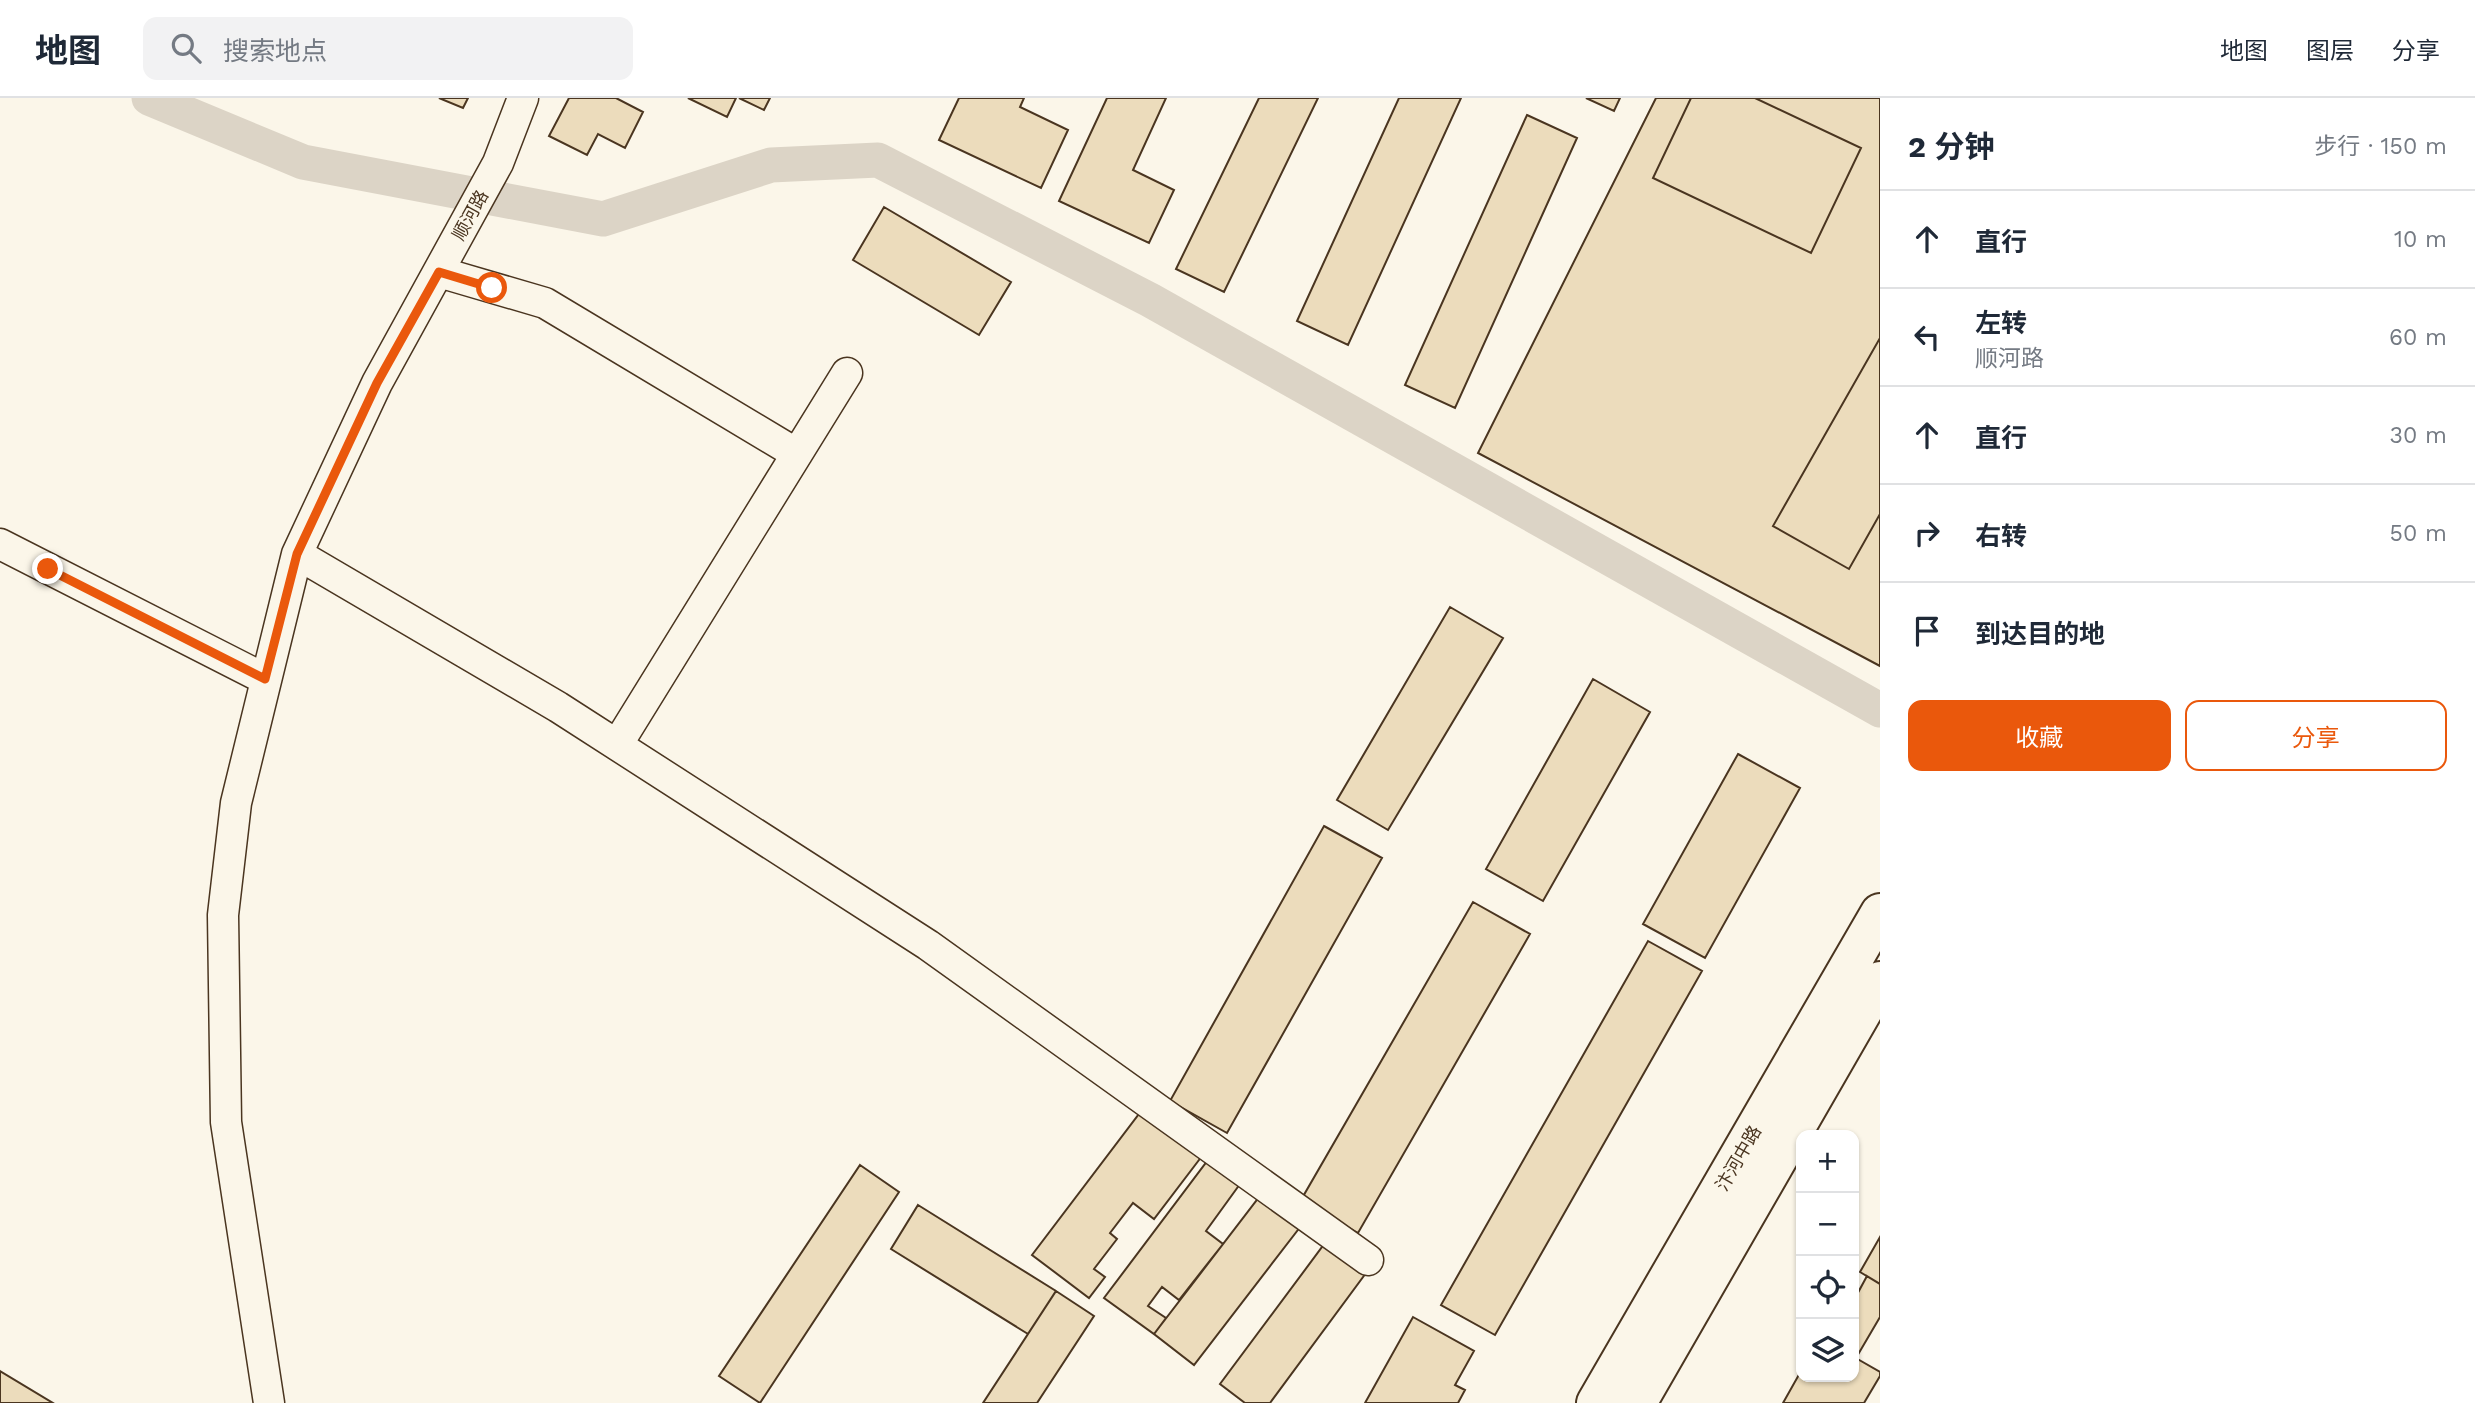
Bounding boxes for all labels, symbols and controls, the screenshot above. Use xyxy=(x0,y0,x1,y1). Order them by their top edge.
search box xyxy=(143,17,633,80)
icon: search xyxy=(167,29,205,67)
text: 地图 xyxy=(35,31,101,70)
text: 搜索地点 xyxy=(223,36,327,66)
text: 地图 xyxy=(2220,37,2268,65)
text: 图层 xyxy=(2306,37,2354,65)
text: 分享 xyxy=(2392,37,2440,65)
text: 2 分钟 xyxy=(1908,129,1994,164)
text: 步行 · 150 m xyxy=(2314,133,2447,160)
street label: 顺河路 xyxy=(448,186,492,244)
icon: ahead xyxy=(1908,220,1946,258)
text: 10 m xyxy=(2394,226,2447,253)
text: 直行 xyxy=(1975,227,2027,257)
route start xyxy=(476,272,507,303)
text: 左转 xyxy=(1975,308,2027,338)
icon: left xyxy=(1908,318,1946,356)
text: 60 m xyxy=(2389,324,2447,351)
text: 顺河路 xyxy=(1975,345,2044,372)
icon: ahead xyxy=(1908,416,1946,454)
text: 30 m xyxy=(2390,422,2447,449)
text: 直行 xyxy=(1975,423,2027,453)
icon: right xyxy=(1908,514,1946,552)
text: 50 m xyxy=(2390,520,2447,547)
text: 右转 xyxy=(1975,521,2027,551)
route end xyxy=(32,553,63,584)
icon: arrive xyxy=(1908,612,1946,650)
text: 到达目的地 xyxy=(1975,619,2105,649)
button: 收藏 xyxy=(1908,700,2171,771)
button: 分享 xyxy=(2185,700,2447,771)
street label: 汴河中路 xyxy=(1711,1122,1765,1194)
map controls xyxy=(1796,1130,1859,1382)
button: + xyxy=(1796,1130,1859,1193)
button: − xyxy=(1796,1193,1859,1256)
button: locate xyxy=(1796,1256,1859,1319)
button: layers xyxy=(1796,1319,1859,1382)

